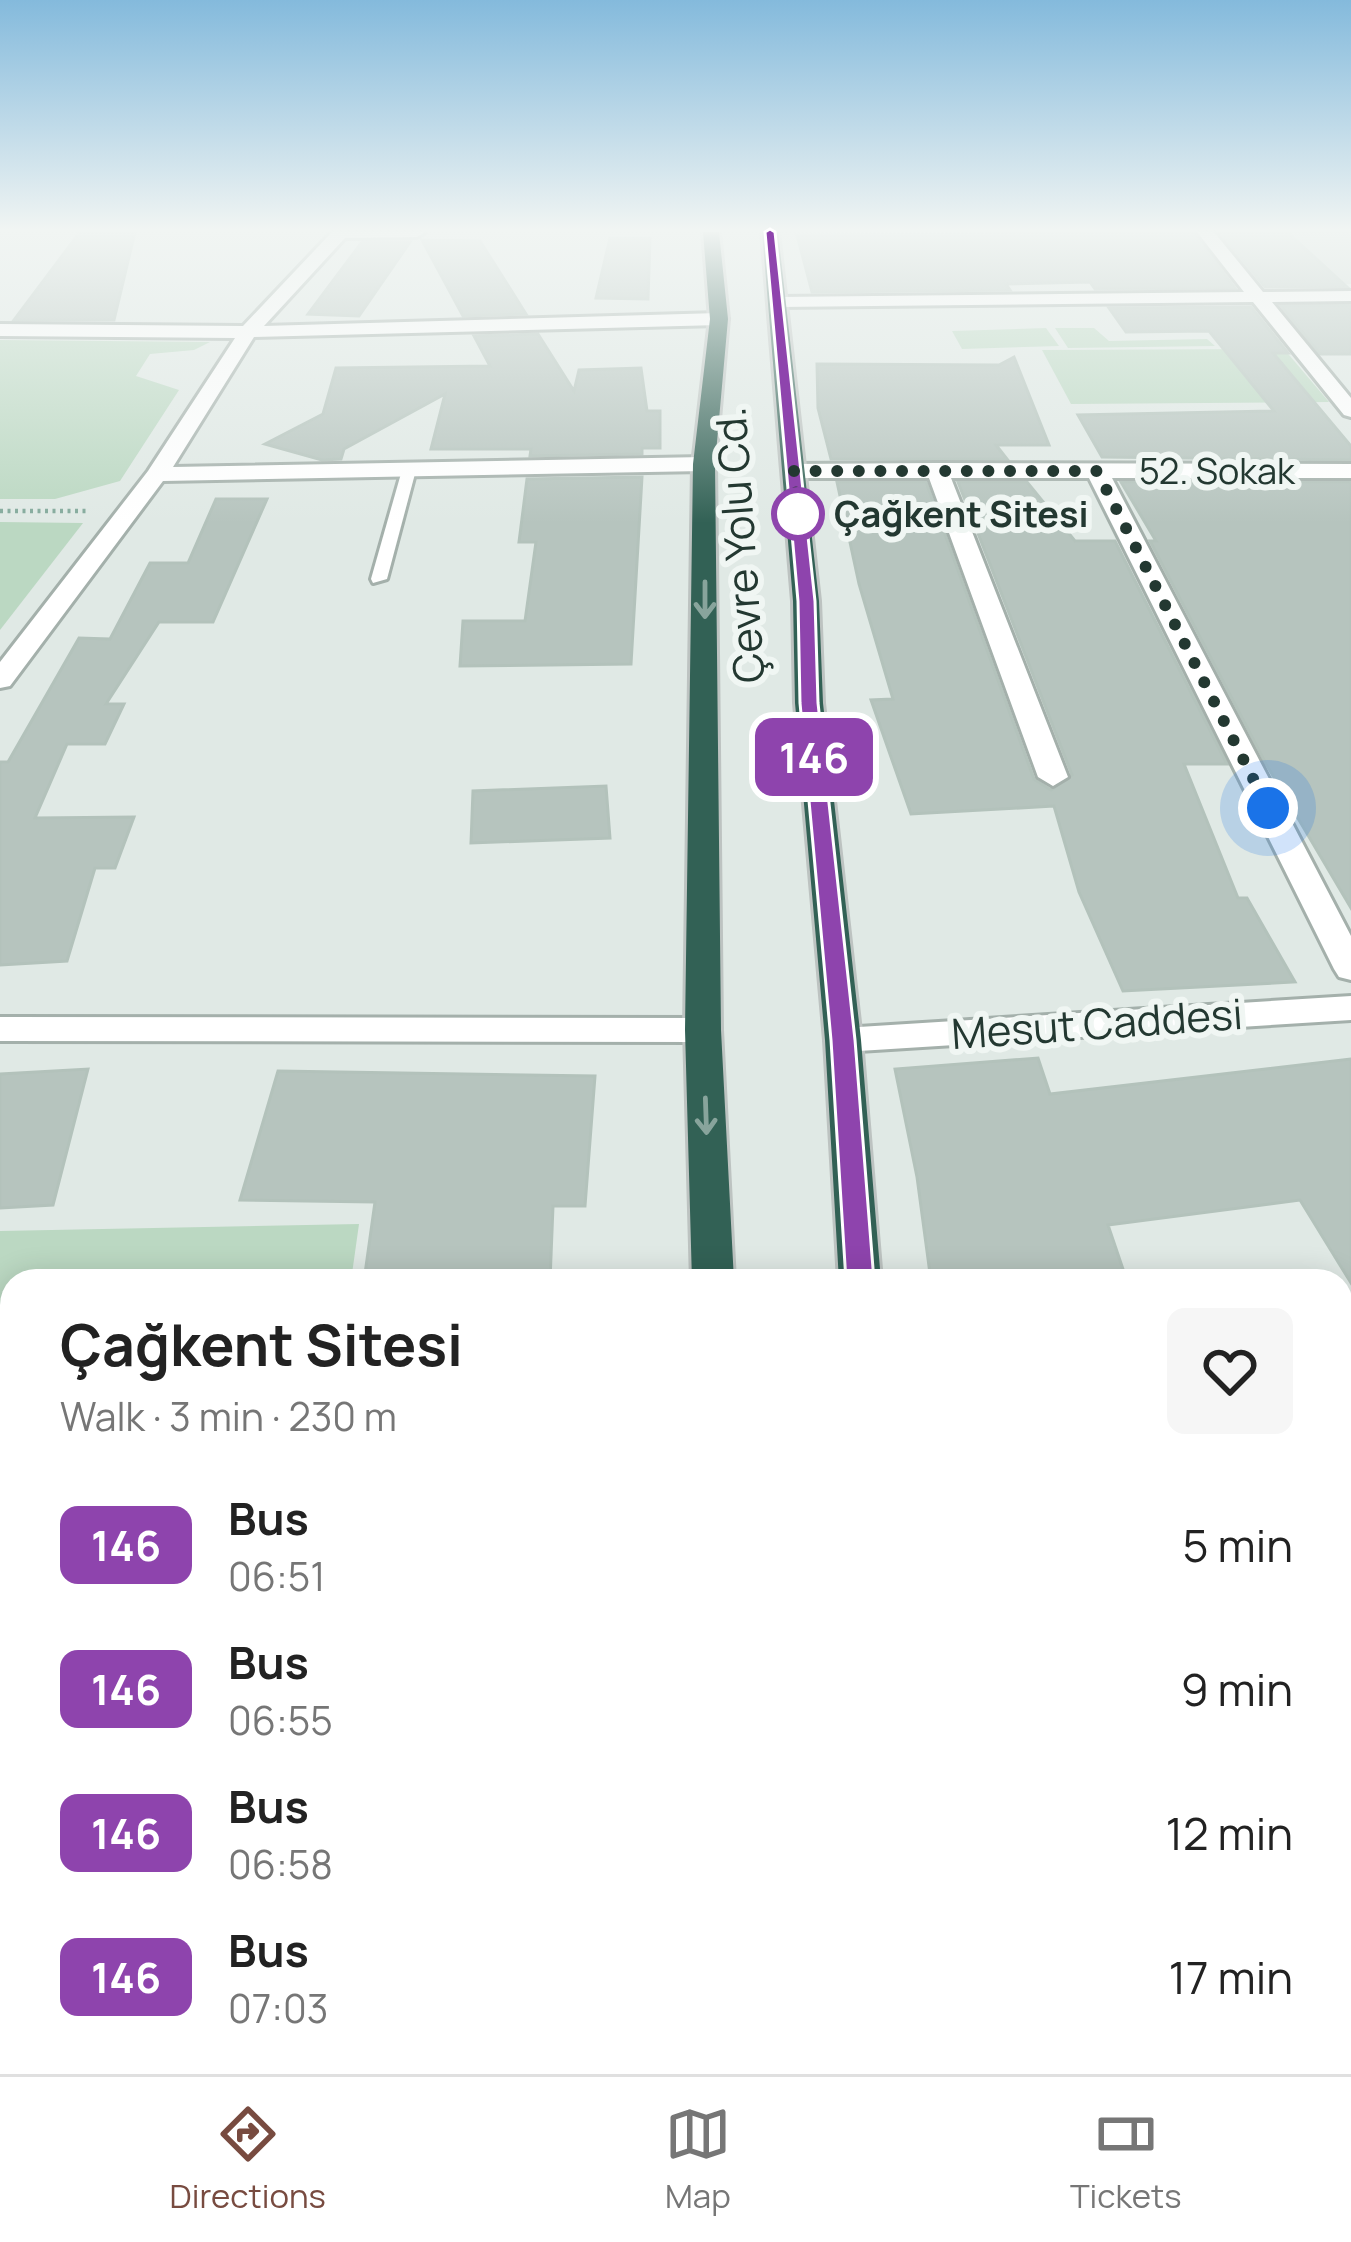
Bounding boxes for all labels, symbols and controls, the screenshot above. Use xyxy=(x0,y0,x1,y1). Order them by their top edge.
street label: Çevre Yolu Cd. xyxy=(700,405,778,685)
street label: 52. Sokak xyxy=(1139,446,1296,495)
marker: Çağkent Sitesi xyxy=(773,489,823,539)
place label: Çağkent Sitesi xyxy=(834,489,1089,538)
one-way arrow xyxy=(694,580,716,619)
line badge: 146 xyxy=(745,718,883,796)
text: 146 xyxy=(779,728,849,786)
your location xyxy=(1238,778,1298,838)
street label: Mesut Caddesi xyxy=(949,984,1244,1062)
one-way arrow xyxy=(695,1096,718,1135)
text: Çağkent Sitesi xyxy=(60,1305,463,1383)
button: heart xyxy=(1167,1308,1293,1434)
text: Walk · 3 min · 230 m xyxy=(60,1389,397,1443)
text: Bus xyxy=(228,1487,309,1549)
text: 5 min xyxy=(1183,1514,1293,1576)
text: 146 xyxy=(91,1516,161,1574)
text: 06:51 xyxy=(228,1549,325,1603)
text: Bus xyxy=(228,1631,309,1693)
text: 9 min xyxy=(1181,1658,1293,1720)
text: 146 xyxy=(91,1660,161,1718)
text: 06:55 xyxy=(228,1693,333,1747)
text: Bus xyxy=(228,1775,309,1837)
text: 12 min xyxy=(1165,1802,1293,1864)
text: 146 xyxy=(91,1804,161,1862)
text: 06:58 xyxy=(228,1837,333,1891)
text: Bus xyxy=(228,1919,309,1981)
text: 17 min xyxy=(1168,1946,1293,2008)
text: 146 xyxy=(91,1948,161,2006)
text: 07:03 xyxy=(228,1981,328,2035)
tab: Directions xyxy=(170,2101,326,2218)
tab: Map xyxy=(665,2101,731,2218)
tab: Tickets xyxy=(1070,2101,1181,2218)

